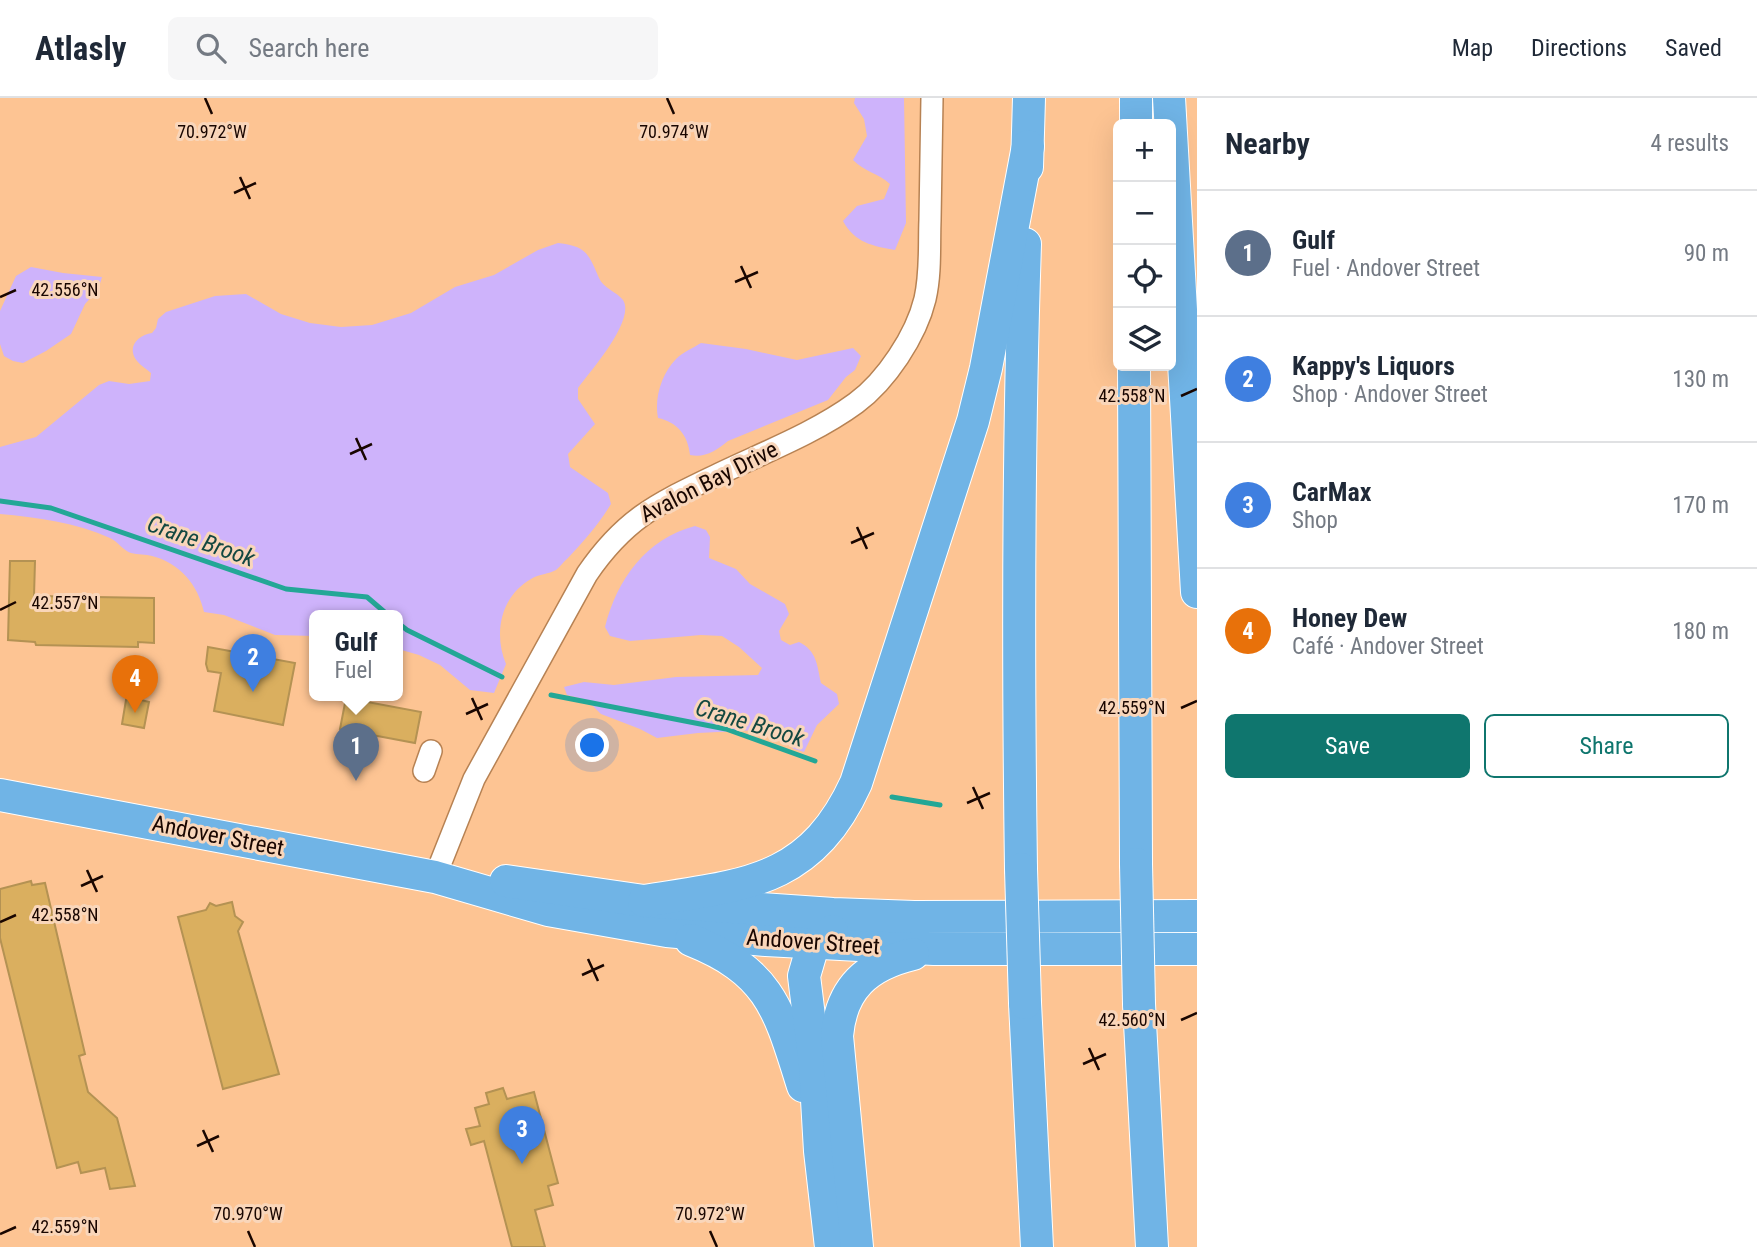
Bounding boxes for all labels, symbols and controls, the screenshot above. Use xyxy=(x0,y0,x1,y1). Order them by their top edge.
search box xyxy=(168,17,658,80)
text: Atlasly xyxy=(35,29,126,68)
icon: search xyxy=(192,29,230,67)
text: Search here xyxy=(248,33,369,63)
text: Map xyxy=(1452,34,1493,62)
text: Directions xyxy=(1531,34,1627,62)
text: Saved xyxy=(1665,34,1722,62)
map controls xyxy=(1113,119,1176,371)
button: + xyxy=(1113,119,1176,182)
text: 70.972°W xyxy=(177,121,247,142)
text: 70.974°W xyxy=(639,121,709,142)
text: Nearby xyxy=(1225,126,1310,161)
text: 4 results xyxy=(1651,130,1729,157)
button: − xyxy=(1113,182,1176,245)
text: Gulf xyxy=(1292,225,1335,255)
text: 1 xyxy=(1242,240,1254,267)
text: 90 m xyxy=(1684,240,1729,267)
button: locate xyxy=(1113,245,1176,308)
text: Fuel · Andover Street xyxy=(1292,255,1480,282)
text: 42.556°N xyxy=(31,279,99,300)
button: layers xyxy=(1113,308,1176,371)
text: Kappy's Liquors xyxy=(1292,351,1455,381)
text: 2 xyxy=(1242,366,1254,393)
text: 130 m xyxy=(1672,366,1729,393)
text: Shop · Andover Street xyxy=(1292,381,1488,408)
text: 42.558°N xyxy=(1098,385,1166,406)
street label: Avalon Bay Drive xyxy=(636,436,782,528)
text: CarMax xyxy=(1292,477,1371,507)
text: 3 xyxy=(1242,492,1254,519)
text: 170 m xyxy=(1672,492,1729,519)
text: Shop xyxy=(1292,507,1338,534)
water label: Crane Brook xyxy=(143,510,259,573)
text: 42.557°N xyxy=(31,592,99,613)
text: Honey Dew xyxy=(1292,603,1407,633)
popup xyxy=(309,610,403,701)
text: 4 xyxy=(1242,618,1254,645)
text: 180 m xyxy=(1672,618,1729,645)
text: Gulf xyxy=(334,627,378,657)
text: Café · Andover Street xyxy=(1292,633,1484,660)
pin: 2 xyxy=(230,634,276,692)
pin: 4 xyxy=(112,655,158,713)
text: Fuel xyxy=(334,657,372,684)
water label: Crane Brook xyxy=(692,693,808,753)
text: 42.559°N xyxy=(1098,697,1166,718)
button: Save xyxy=(1225,714,1470,778)
button: Share xyxy=(1484,714,1729,778)
pin: 1 xyxy=(333,723,379,781)
your location xyxy=(575,728,609,762)
street label: Andover Street xyxy=(150,810,286,862)
text: 42.558°N xyxy=(31,904,99,925)
street label: Andover Street xyxy=(745,924,881,960)
text: 42.560°N xyxy=(1098,1009,1166,1030)
pin: 3 xyxy=(499,1106,545,1164)
text: 70.970°W xyxy=(213,1203,283,1224)
text: 70.972°W xyxy=(675,1203,745,1224)
text: 42.559°N xyxy=(31,1216,99,1237)

